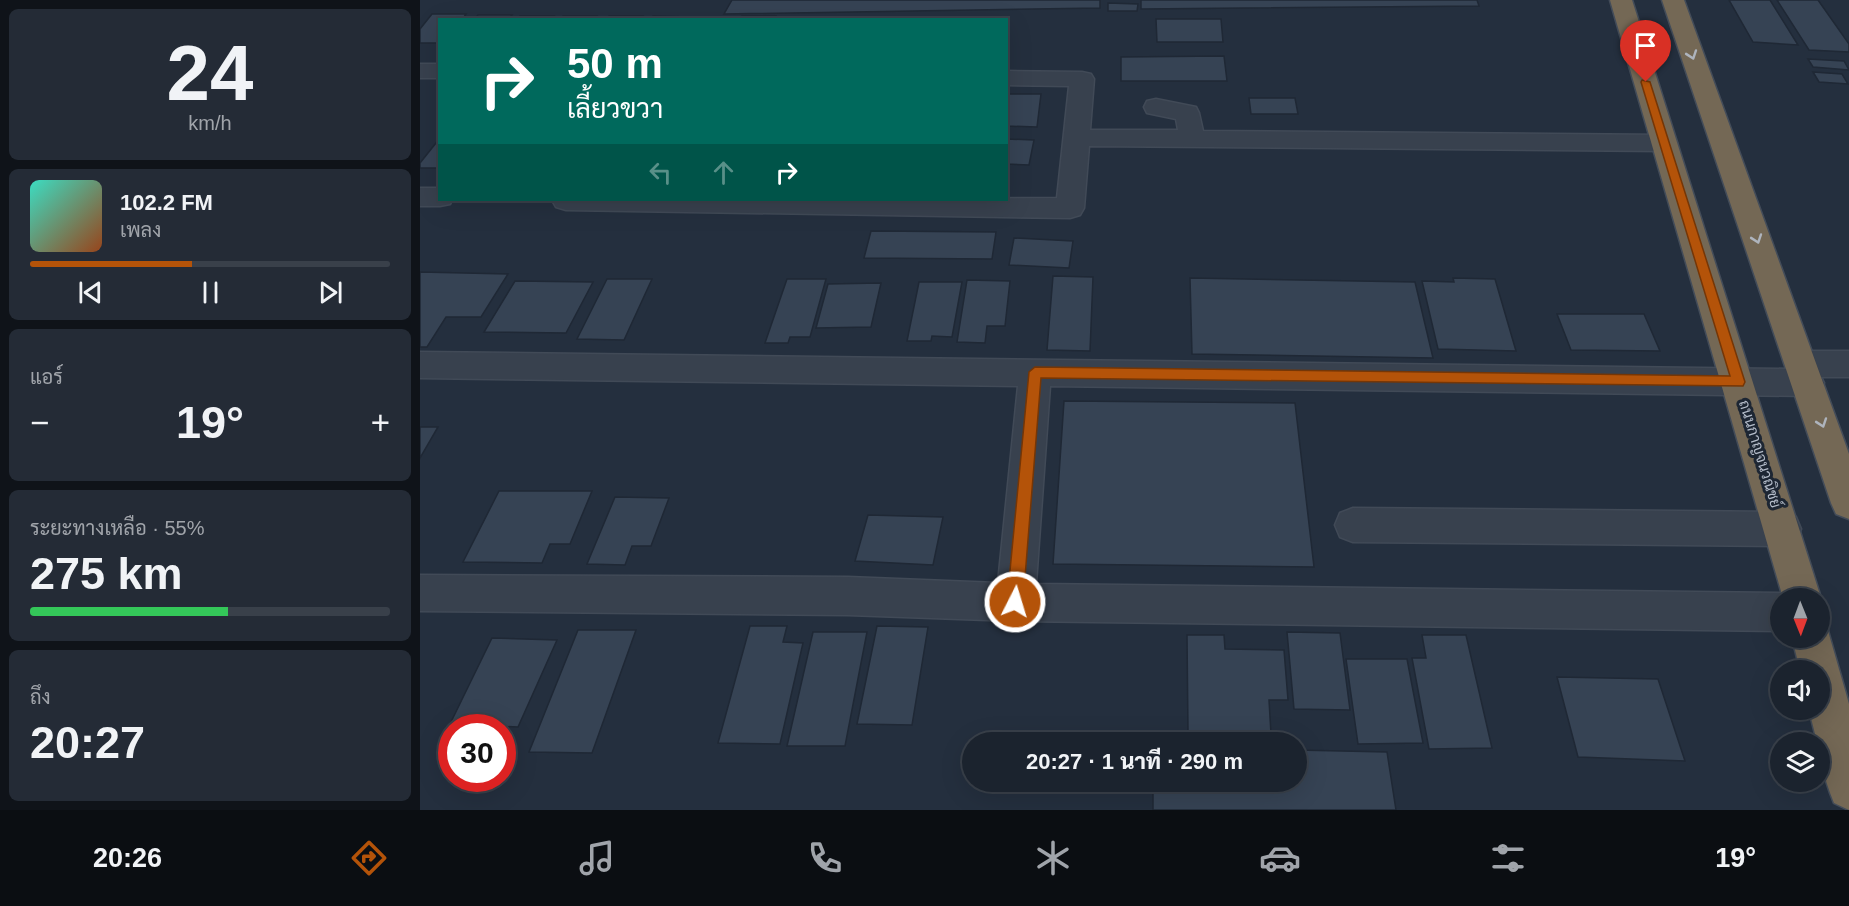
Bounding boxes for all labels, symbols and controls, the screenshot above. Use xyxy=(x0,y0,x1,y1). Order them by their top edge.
pin xyxy=(1620,20,1671,82)
text: 24 xyxy=(167,29,253,117)
icon: arrive xyxy=(1629,29,1662,62)
text: 50 m xyxy=(567,40,663,87)
icon: right xyxy=(468,42,546,120)
one-way arrow xyxy=(1685,49,1698,60)
text: เลี้ยวขวา xyxy=(567,94,663,124)
text: km/h xyxy=(188,112,232,134)
icon: left xyxy=(644,156,677,189)
icon: ahead xyxy=(707,156,740,189)
icon: right xyxy=(770,156,803,189)
text: 102.2 FM xyxy=(120,190,213,215)
text: เพลง xyxy=(120,219,161,241)
one-way arrow xyxy=(1750,233,1763,244)
icon: previous xyxy=(74,276,107,309)
icon: pause xyxy=(194,276,227,309)
icon: next xyxy=(314,276,347,309)
text: แอร์ xyxy=(30,366,63,388)
text: 19° xyxy=(176,397,244,448)
street label: ถนนกาญจนวณิชย์ xyxy=(1735,398,1786,510)
text: − xyxy=(30,404,49,441)
text: + xyxy=(371,404,390,441)
one-way arrow xyxy=(1814,417,1827,428)
text: ระยะทางเหลือ · 55% xyxy=(30,517,204,539)
text: 275 km xyxy=(30,548,183,599)
position arrow xyxy=(983,570,1047,634)
north arrow xyxy=(1770,588,1830,648)
map controls xyxy=(1770,588,1830,792)
button: sound xyxy=(1770,660,1830,720)
text: ถึง xyxy=(30,686,51,708)
speed limit sign: 30 xyxy=(438,714,516,792)
text: 20:27 xyxy=(30,717,145,768)
button: layers xyxy=(1770,732,1830,792)
text: 20:27 · 1 นาที · 290 m xyxy=(1026,749,1243,774)
icon: directions xyxy=(348,837,390,879)
icon: music xyxy=(576,837,618,879)
icon: phone xyxy=(804,837,846,879)
icon: climate xyxy=(1032,837,1074,879)
icon: car xyxy=(1259,837,1301,879)
icon: filters xyxy=(1487,837,1529,879)
text: 20:26 xyxy=(93,843,162,873)
text: 19° xyxy=(1715,843,1756,873)

